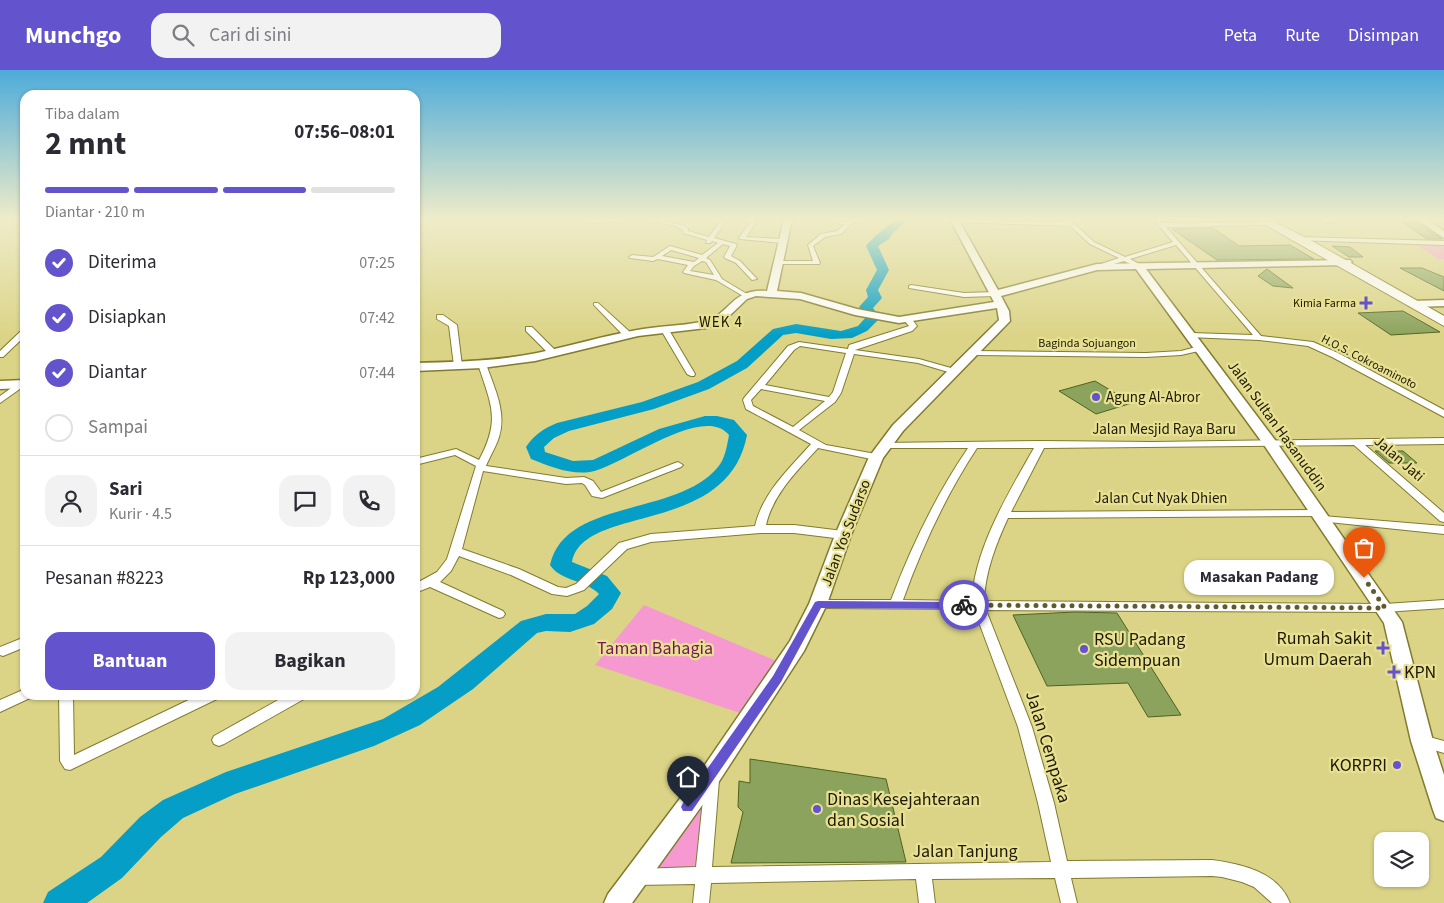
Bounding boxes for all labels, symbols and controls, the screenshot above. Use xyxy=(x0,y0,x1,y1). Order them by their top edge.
search box xyxy=(151,13,501,58)
text: Munchgo xyxy=(25,18,121,53)
icon: search xyxy=(169,21,197,49)
text: Cari di sini xyxy=(209,22,292,49)
text: Peta xyxy=(1224,23,1257,48)
text: Rute xyxy=(1285,23,1320,48)
text: Disimpan xyxy=(1348,23,1419,48)
text: Tiba dalam xyxy=(45,103,120,125)
text: 07:56–08:01 xyxy=(294,119,395,146)
text: 2 mnt xyxy=(45,121,126,167)
text: Diantar · 210 m xyxy=(45,201,145,223)
icon: check xyxy=(45,249,73,277)
text: Diterima xyxy=(88,249,157,276)
text: 07:25 xyxy=(359,252,395,274)
place label: Kimia Farma xyxy=(1293,295,1356,312)
marker: Kimia Farma xyxy=(1360,297,1372,309)
icon: check xyxy=(45,304,73,332)
text: Disiapkan xyxy=(88,304,166,331)
text: 07:42 xyxy=(359,307,395,329)
district label: WEK 4 xyxy=(699,312,743,333)
street label: H.O.S. Cokroaminoto xyxy=(1318,330,1420,394)
street label: Baginda Sojuangon xyxy=(1038,335,1136,352)
street label: Jalan Sultan Hasanuddin xyxy=(1222,356,1332,496)
icon: check xyxy=(45,359,73,387)
text: Diantar xyxy=(88,359,147,386)
text: 07:44 xyxy=(359,362,395,384)
place label: Agung Al-Abror xyxy=(1106,387,1201,408)
marker: Agung Al-Abror xyxy=(1090,391,1102,403)
text: Sampai xyxy=(88,414,148,441)
street label: Jalan Mesjid Raya Baru xyxy=(1092,419,1236,440)
street label: Jalan Jati xyxy=(1369,431,1429,487)
button: person xyxy=(45,475,97,527)
button: chat xyxy=(279,475,331,527)
button: phone xyxy=(343,475,395,527)
text: Sari xyxy=(109,476,142,503)
street label: Jalan Yos Sudarso xyxy=(816,477,876,589)
street label: Jalan Cut Nyak Dhien xyxy=(1094,488,1228,509)
text: Kurir · 4.5 xyxy=(109,503,172,525)
pin xyxy=(1343,527,1385,578)
icon: bag xyxy=(1350,534,1378,562)
callout: Masakan Padang xyxy=(1184,560,1334,596)
text: Pesanan #8223 xyxy=(45,565,164,592)
text: Rp 123,000 xyxy=(303,565,395,592)
text: Masakan Padang xyxy=(1200,566,1318,588)
courier xyxy=(939,580,989,630)
icon: bike xyxy=(950,591,978,619)
place label: Rumah Sakit Umum Daerah xyxy=(1263,626,1372,672)
place label: RSU Padang Sidempuan xyxy=(1094,627,1185,673)
button: Bantuan xyxy=(45,632,215,690)
button: Bagikan xyxy=(225,632,395,690)
park label: Taman Bahagia xyxy=(597,636,713,661)
marker: Rumah Sakit Umum Daerah xyxy=(1376,641,1390,655)
marker: RSU Padang Sidempuan xyxy=(1078,643,1090,655)
place label: KPN xyxy=(1404,660,1436,685)
marker: KPN xyxy=(1388,666,1400,678)
street label: Jalan Cempaka xyxy=(1019,688,1077,806)
place label: KORPRI xyxy=(1330,753,1387,778)
pin xyxy=(667,756,709,807)
marker: KORPRI xyxy=(1391,759,1403,771)
icon: home xyxy=(674,763,702,791)
place label: Dinas Kesejahteraan dan Sosial xyxy=(827,787,980,833)
marker: Dinas Kesejahteraan dan Sosial xyxy=(811,803,823,815)
map controls xyxy=(1374,832,1429,887)
button: layers xyxy=(1374,832,1429,887)
street label: Jalan Tanjung xyxy=(912,839,1018,864)

